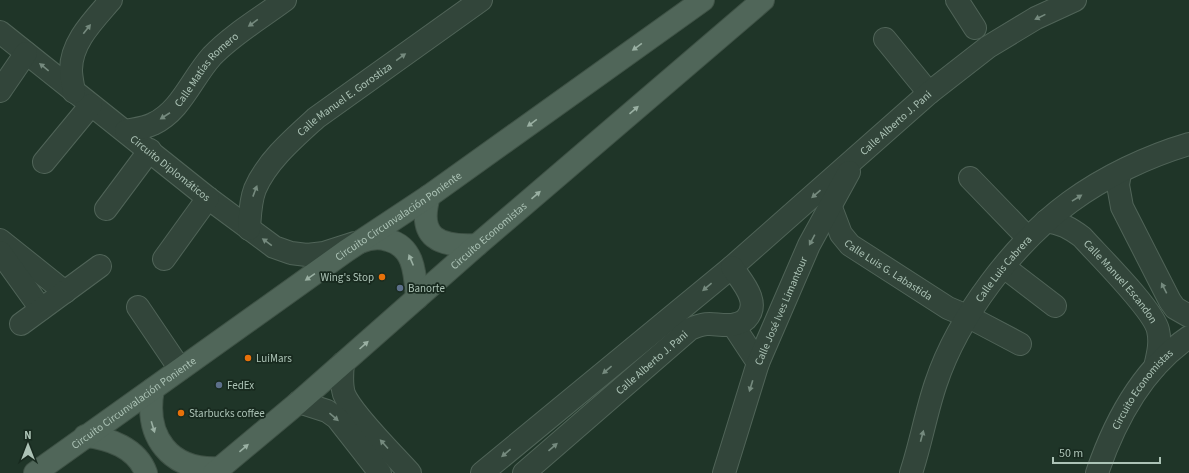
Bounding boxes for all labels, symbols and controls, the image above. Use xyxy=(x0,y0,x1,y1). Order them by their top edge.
one-way arrow xyxy=(1034,13,1045,20)
one-way arrow xyxy=(248,19,259,27)
one-way arrow xyxy=(83,24,91,35)
street label: Calle Matías Romero xyxy=(171,28,241,110)
one-way arrow xyxy=(632,43,643,51)
one-way arrow xyxy=(396,54,406,62)
street label: Calle Manuel E. Gorostiza xyxy=(294,59,395,139)
one-way arrow xyxy=(38,63,49,72)
street label: Calle Alberto J. Pani xyxy=(856,87,935,158)
one-way arrow xyxy=(629,106,640,115)
one-way arrow xyxy=(159,113,171,120)
one-way arrow xyxy=(526,118,537,127)
street label: Circuito Diplomáticos xyxy=(127,131,214,205)
street label: Circuito Circunvalación Poniente xyxy=(332,167,465,264)
one-way arrow xyxy=(253,184,259,196)
one-way arrow xyxy=(811,189,821,198)
one-way arrow xyxy=(530,190,541,199)
one-way arrow xyxy=(1071,194,1083,201)
street label: Circuito Economistas xyxy=(447,198,530,273)
street label: Calle Luis Cabrera xyxy=(972,232,1035,305)
one-way arrow xyxy=(808,234,815,246)
street label: Calle Luis G. Labastida xyxy=(841,236,936,304)
street label: Calle Manuel Escandon xyxy=(1081,236,1161,326)
one-way arrow xyxy=(262,238,273,246)
one-way arrow xyxy=(407,253,413,265)
street label: Calle José Ives Limantour xyxy=(750,254,811,368)
place label: Wing's Stop xyxy=(321,270,374,285)
marker: Wing's Stop xyxy=(377,272,387,282)
one-way arrow xyxy=(305,273,315,281)
place label: Banorte xyxy=(408,281,445,296)
marker: Banorte xyxy=(395,283,405,293)
one-way arrow xyxy=(701,283,712,292)
one-way arrow xyxy=(1160,283,1167,294)
street label: Calle Alberto J. Pani xyxy=(612,327,691,398)
one-way arrow xyxy=(359,340,369,349)
street label: Circuito Economistas xyxy=(1108,345,1176,432)
place label: LuiMars xyxy=(256,351,292,366)
street label: Circuito Circunvalación Poniente xyxy=(68,353,199,452)
marker: LuiMars xyxy=(243,353,253,363)
one-way arrow xyxy=(601,366,612,375)
place label: FedEx xyxy=(227,378,254,393)
marker: FedEx xyxy=(214,380,224,390)
one-way arrow xyxy=(748,380,754,392)
place label: Starbucks coffee xyxy=(189,406,265,421)
marker: Starbucks coffee xyxy=(176,408,186,418)
one-way arrow xyxy=(329,412,340,421)
one-way arrow xyxy=(151,421,157,433)
north arrow xyxy=(8,425,48,465)
text: N xyxy=(24,428,32,443)
one-way arrow xyxy=(919,429,925,441)
one-way arrow xyxy=(379,439,389,449)
scale bar xyxy=(1053,439,1160,465)
one-way arrow xyxy=(239,443,249,452)
one-way arrow xyxy=(548,443,559,452)
text: 50 m xyxy=(1059,445,1083,462)
one-way arrow xyxy=(501,448,512,457)

